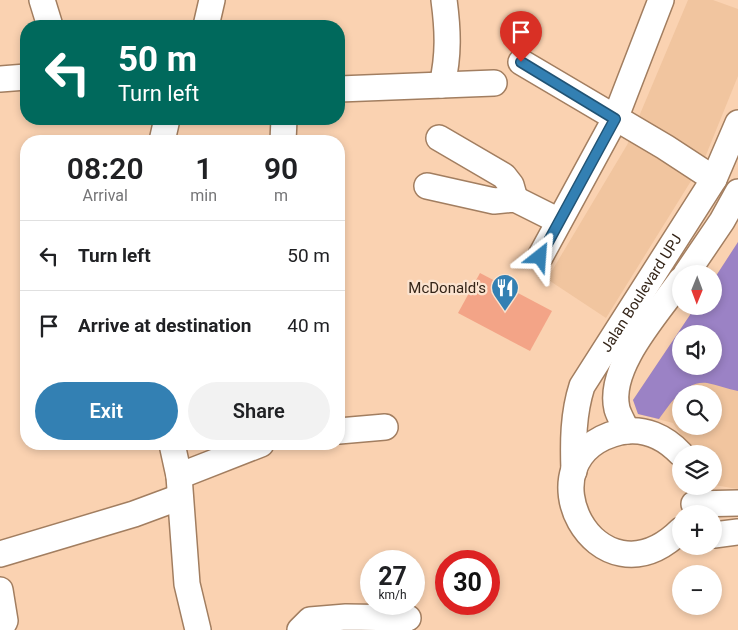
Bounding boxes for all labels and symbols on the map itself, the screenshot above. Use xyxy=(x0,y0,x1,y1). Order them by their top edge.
pin xyxy=(500,11,542,62)
position arrow xyxy=(513,230,565,282)
street label: Jalan Boulevard UPJ xyxy=(597,231,686,355)
north arrow xyxy=(672,265,722,315)
restaurant icon: McDonald's xyxy=(490,273,520,312)
place label: McDonald's xyxy=(408,279,486,297)
speed limit sign: 30 xyxy=(435,550,500,615)

